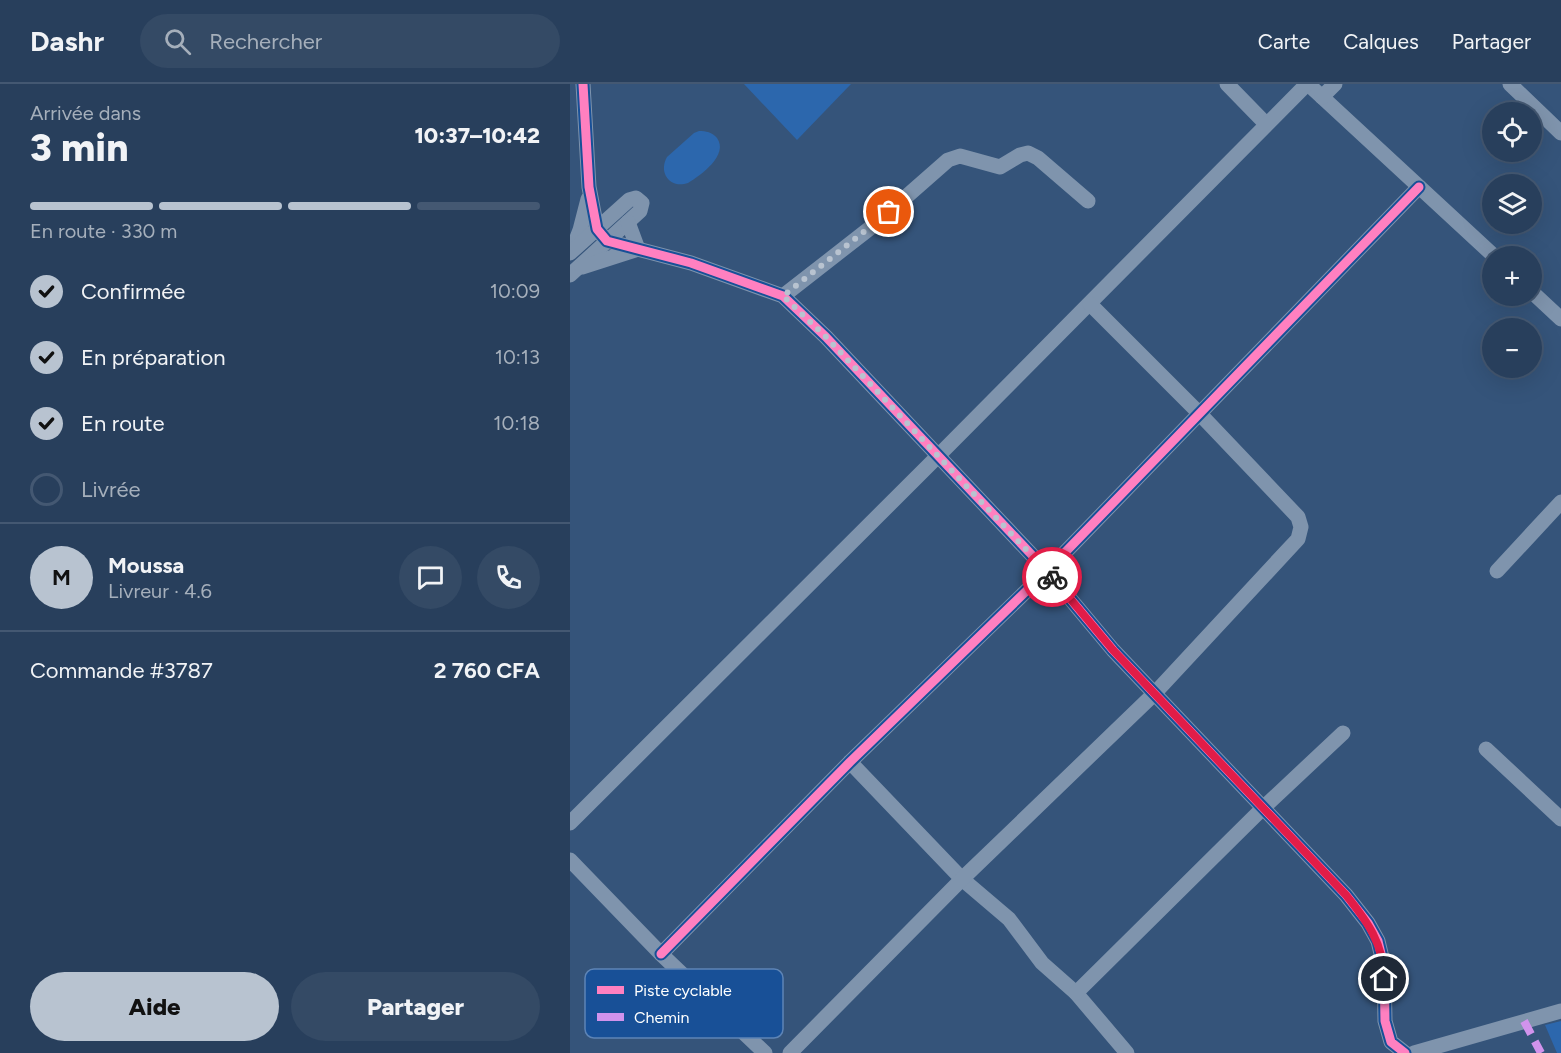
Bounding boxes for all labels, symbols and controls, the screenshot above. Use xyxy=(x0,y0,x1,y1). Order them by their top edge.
search box xyxy=(140,14,560,68)
text: Dashr xyxy=(30,24,104,58)
icon: search xyxy=(161,25,194,58)
text: Rechercher xyxy=(209,28,322,55)
text: Carte xyxy=(1258,29,1310,54)
text: Calques xyxy=(1343,29,1419,54)
text: Partager xyxy=(1452,29,1531,54)
text: Arrivée dans xyxy=(30,101,141,125)
map controls xyxy=(1482,102,1542,378)
button: locate xyxy=(1482,102,1542,162)
text: 10:37–10:42 xyxy=(414,122,540,149)
text: 3 min xyxy=(30,124,128,171)
button: layers xyxy=(1482,174,1542,234)
pin xyxy=(863,186,914,237)
icon: bag xyxy=(872,195,905,228)
text: En route · 330 m xyxy=(30,219,177,243)
button: + xyxy=(1482,246,1542,306)
icon: check xyxy=(30,275,63,308)
text: Confirmée xyxy=(81,278,185,305)
text: 10:09 xyxy=(490,279,540,303)
button: − xyxy=(1482,318,1542,378)
icon: check xyxy=(30,341,63,374)
text: En préparation xyxy=(81,344,226,371)
text: 10:13 xyxy=(495,345,540,369)
icon: check xyxy=(30,407,63,440)
text: En route xyxy=(81,410,164,437)
text: 10:18 xyxy=(493,411,540,435)
text: Livrée xyxy=(81,476,140,503)
button: chat xyxy=(399,546,462,609)
button: phone xyxy=(477,546,540,609)
courier xyxy=(1022,547,1082,607)
text: Moussa xyxy=(108,552,184,579)
icon: bike xyxy=(1036,561,1069,594)
text: M xyxy=(52,564,71,591)
text: Livreur · 4.6 xyxy=(108,579,212,603)
text: Commande #3787 xyxy=(30,657,213,684)
text: 2 760 CFA xyxy=(434,657,540,684)
pin xyxy=(1358,953,1409,1004)
icon: home xyxy=(1367,962,1400,995)
legend xyxy=(585,969,783,1038)
button: Aide xyxy=(30,972,279,1041)
button: Partager xyxy=(291,972,540,1041)
text: Piste cyclable xyxy=(634,981,732,1000)
text: Chemin xyxy=(634,1008,690,1027)

